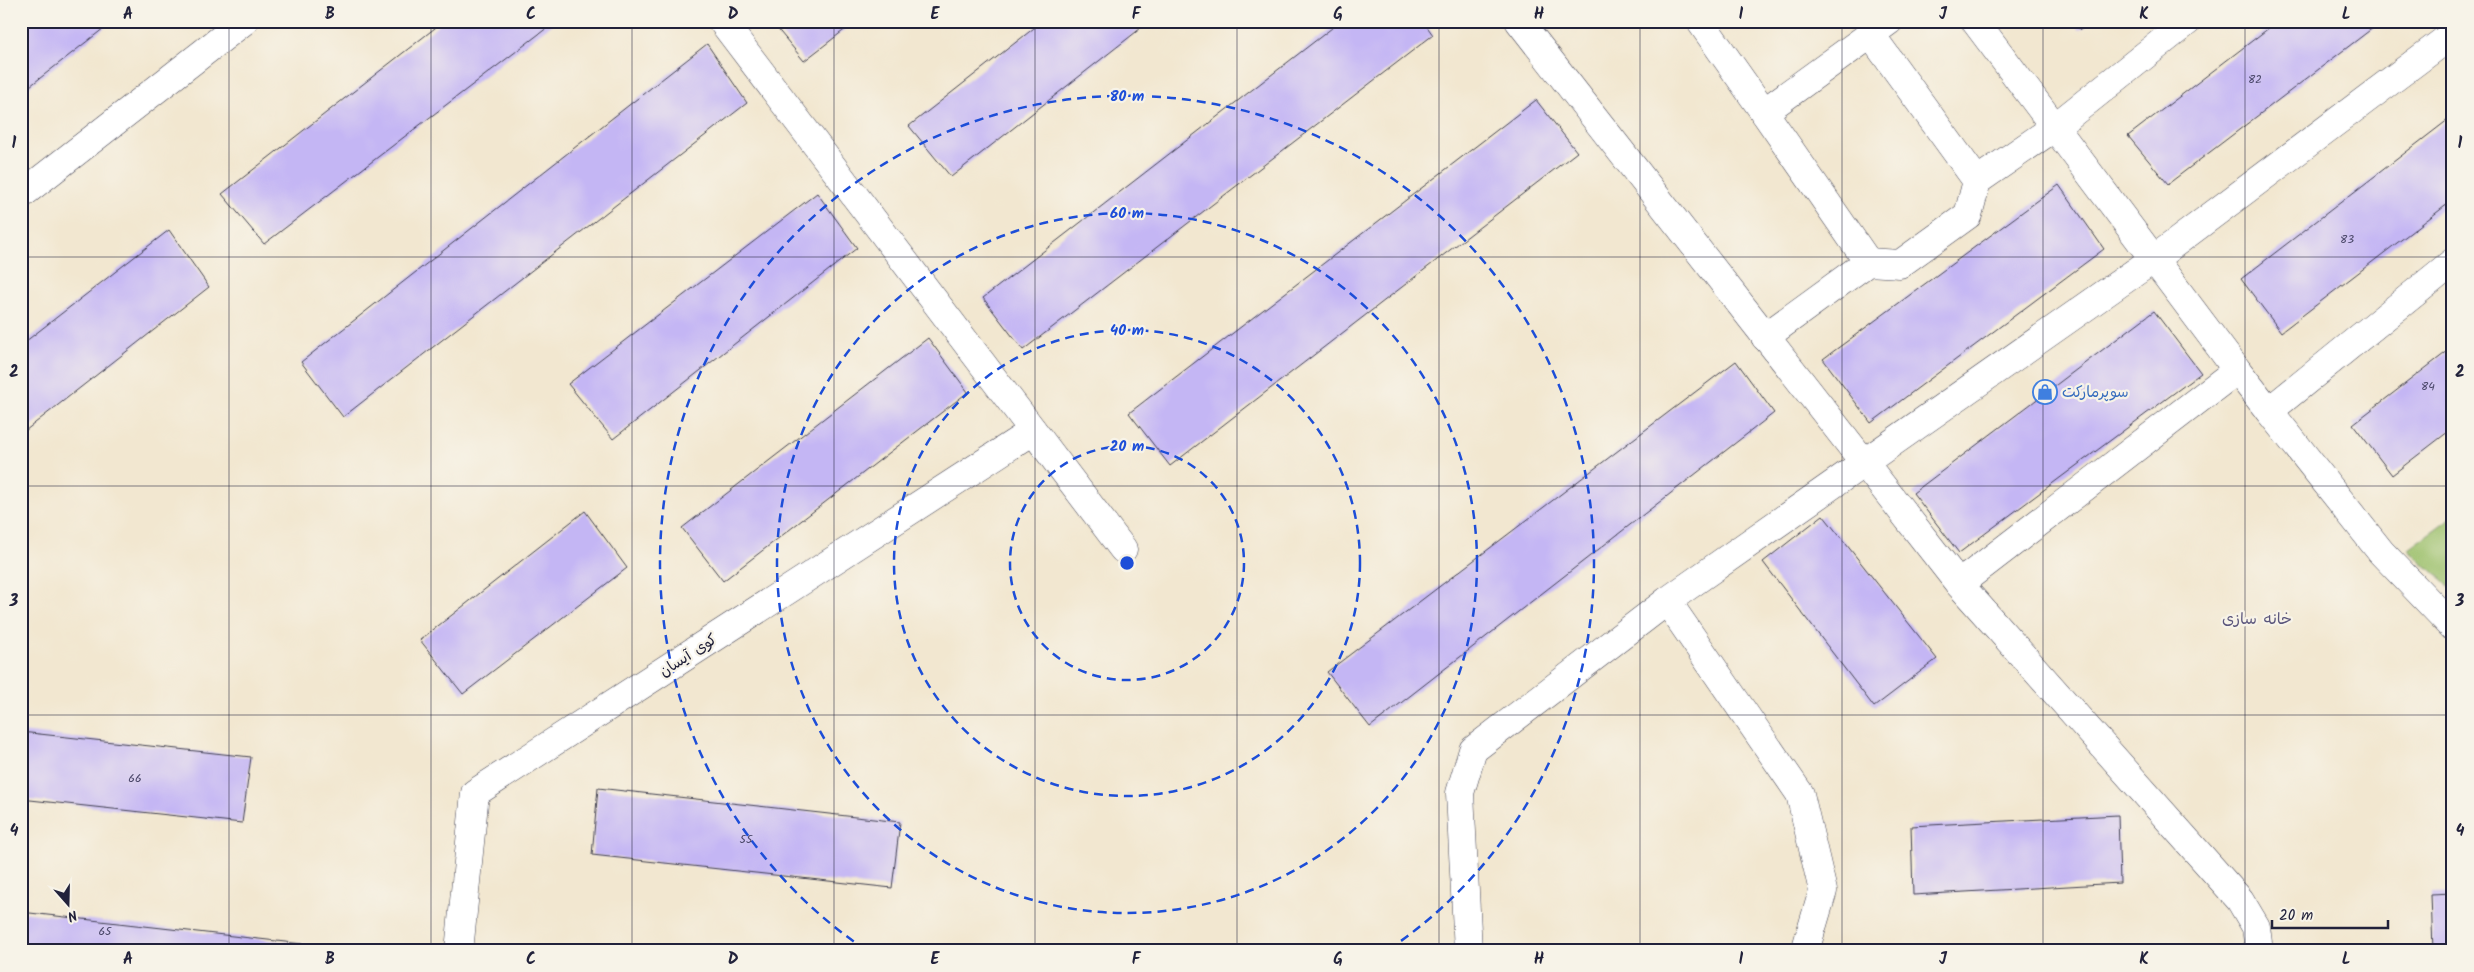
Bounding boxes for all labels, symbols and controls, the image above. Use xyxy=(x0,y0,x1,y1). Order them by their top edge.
text: A xyxy=(123,2,133,27)
text: B xyxy=(325,2,335,27)
text: C xyxy=(526,2,536,27)
text: D xyxy=(728,2,739,27)
text: E xyxy=(931,2,941,27)
text: F xyxy=(1132,2,1142,27)
text: G xyxy=(1333,2,1343,27)
text: H xyxy=(1534,2,1544,27)
text: I xyxy=(1739,2,1744,27)
text: J xyxy=(1939,2,1948,27)
text: K xyxy=(2139,2,2149,27)
text: L xyxy=(2342,2,2350,27)
house number: 82 xyxy=(2248,70,2262,89)
text: 80 m xyxy=(1110,85,1144,109)
text: 1 xyxy=(12,131,17,156)
text: 1 xyxy=(2458,131,2463,156)
text: 60 m xyxy=(1110,202,1144,226)
house number: 83 xyxy=(2340,230,2354,249)
text: 40 m xyxy=(1110,319,1144,343)
text: 2 xyxy=(9,360,19,385)
text: 2 xyxy=(2455,360,2465,385)
house number: 84 xyxy=(2421,377,2435,396)
shop icon: سوپرمارکت xyxy=(2032,379,2058,405)
place label: سوپرمارکت xyxy=(2062,381,2129,405)
text: 20 m xyxy=(1110,435,1144,459)
centre of rings xyxy=(1118,554,1136,572)
text: 3 xyxy=(9,589,19,614)
text: 3 xyxy=(2455,589,2465,614)
district label: خانه سازی xyxy=(2222,607,2292,632)
street label: کوی آیسان xyxy=(655,628,722,684)
house number: 66 xyxy=(128,769,142,788)
text: 4 xyxy=(10,819,19,844)
text: 4 xyxy=(2456,819,2465,844)
house number: 55 xyxy=(740,830,754,849)
north arrow xyxy=(42,880,92,930)
scale bar xyxy=(2272,897,2388,929)
text: N xyxy=(64,903,80,927)
text: 20 m xyxy=(2279,904,2313,928)
house number: 65 xyxy=(98,922,113,941)
text: A xyxy=(123,947,133,972)
text: B xyxy=(325,947,335,972)
text: C xyxy=(526,947,536,972)
text: D xyxy=(728,947,739,972)
text: E xyxy=(931,947,941,972)
text: F xyxy=(1132,947,1142,972)
text: G xyxy=(1333,947,1343,972)
text: H xyxy=(1534,947,1544,972)
text: I xyxy=(1739,947,1744,972)
text: J xyxy=(1939,947,1948,972)
text: K xyxy=(2139,947,2149,972)
text: L xyxy=(2342,947,2350,972)

